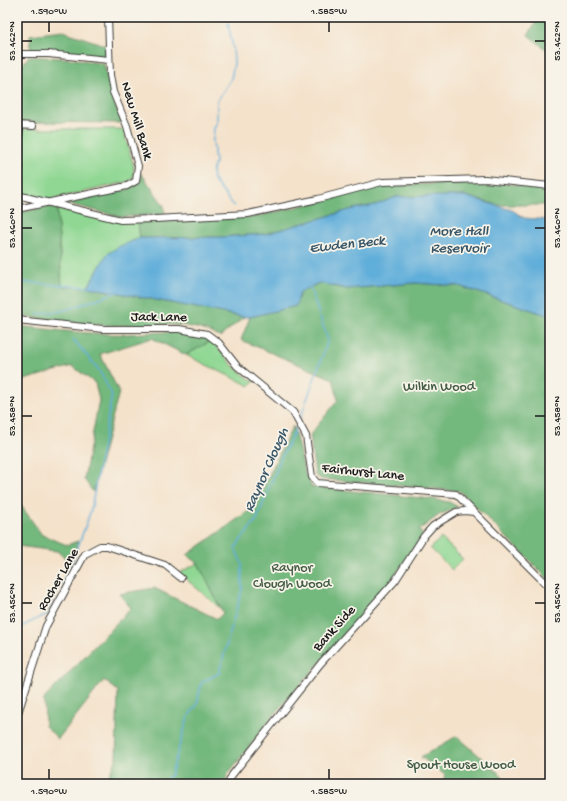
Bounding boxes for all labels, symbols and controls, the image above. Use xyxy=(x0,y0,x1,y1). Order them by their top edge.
text: 1.590°W xyxy=(30,6,68,18)
text: 1.585°W xyxy=(310,6,348,18)
text: 53.462°N xyxy=(7,21,19,61)
text: 53.462°N xyxy=(552,21,564,61)
street label: New Mill Bank xyxy=(116,80,156,164)
text: 53.460°N xyxy=(7,207,19,248)
text: 53.460°N xyxy=(552,207,564,248)
water label: More Hall Reservoir xyxy=(430,223,490,258)
water label: Ewden Beck xyxy=(309,232,387,258)
street label: Jack Lane xyxy=(131,309,188,327)
park label: Wilkin Wood xyxy=(403,379,477,396)
text: 53.458°N xyxy=(7,395,19,436)
text: 53.458°N xyxy=(552,395,564,436)
water label: Raynor Clough xyxy=(240,424,294,515)
street label: Fairhurst Lane xyxy=(320,460,406,486)
street label: Rocher Lane xyxy=(34,545,84,614)
park label: Raynor Clough Wood xyxy=(253,560,333,593)
text: 53.456°N xyxy=(7,583,19,623)
text: 53.456°N xyxy=(552,583,564,623)
street label: Bank Side xyxy=(309,602,361,656)
park label: Spout House Wood xyxy=(407,757,517,774)
text: 1.590°W xyxy=(30,786,68,798)
text: 1.585°W xyxy=(310,786,348,798)

